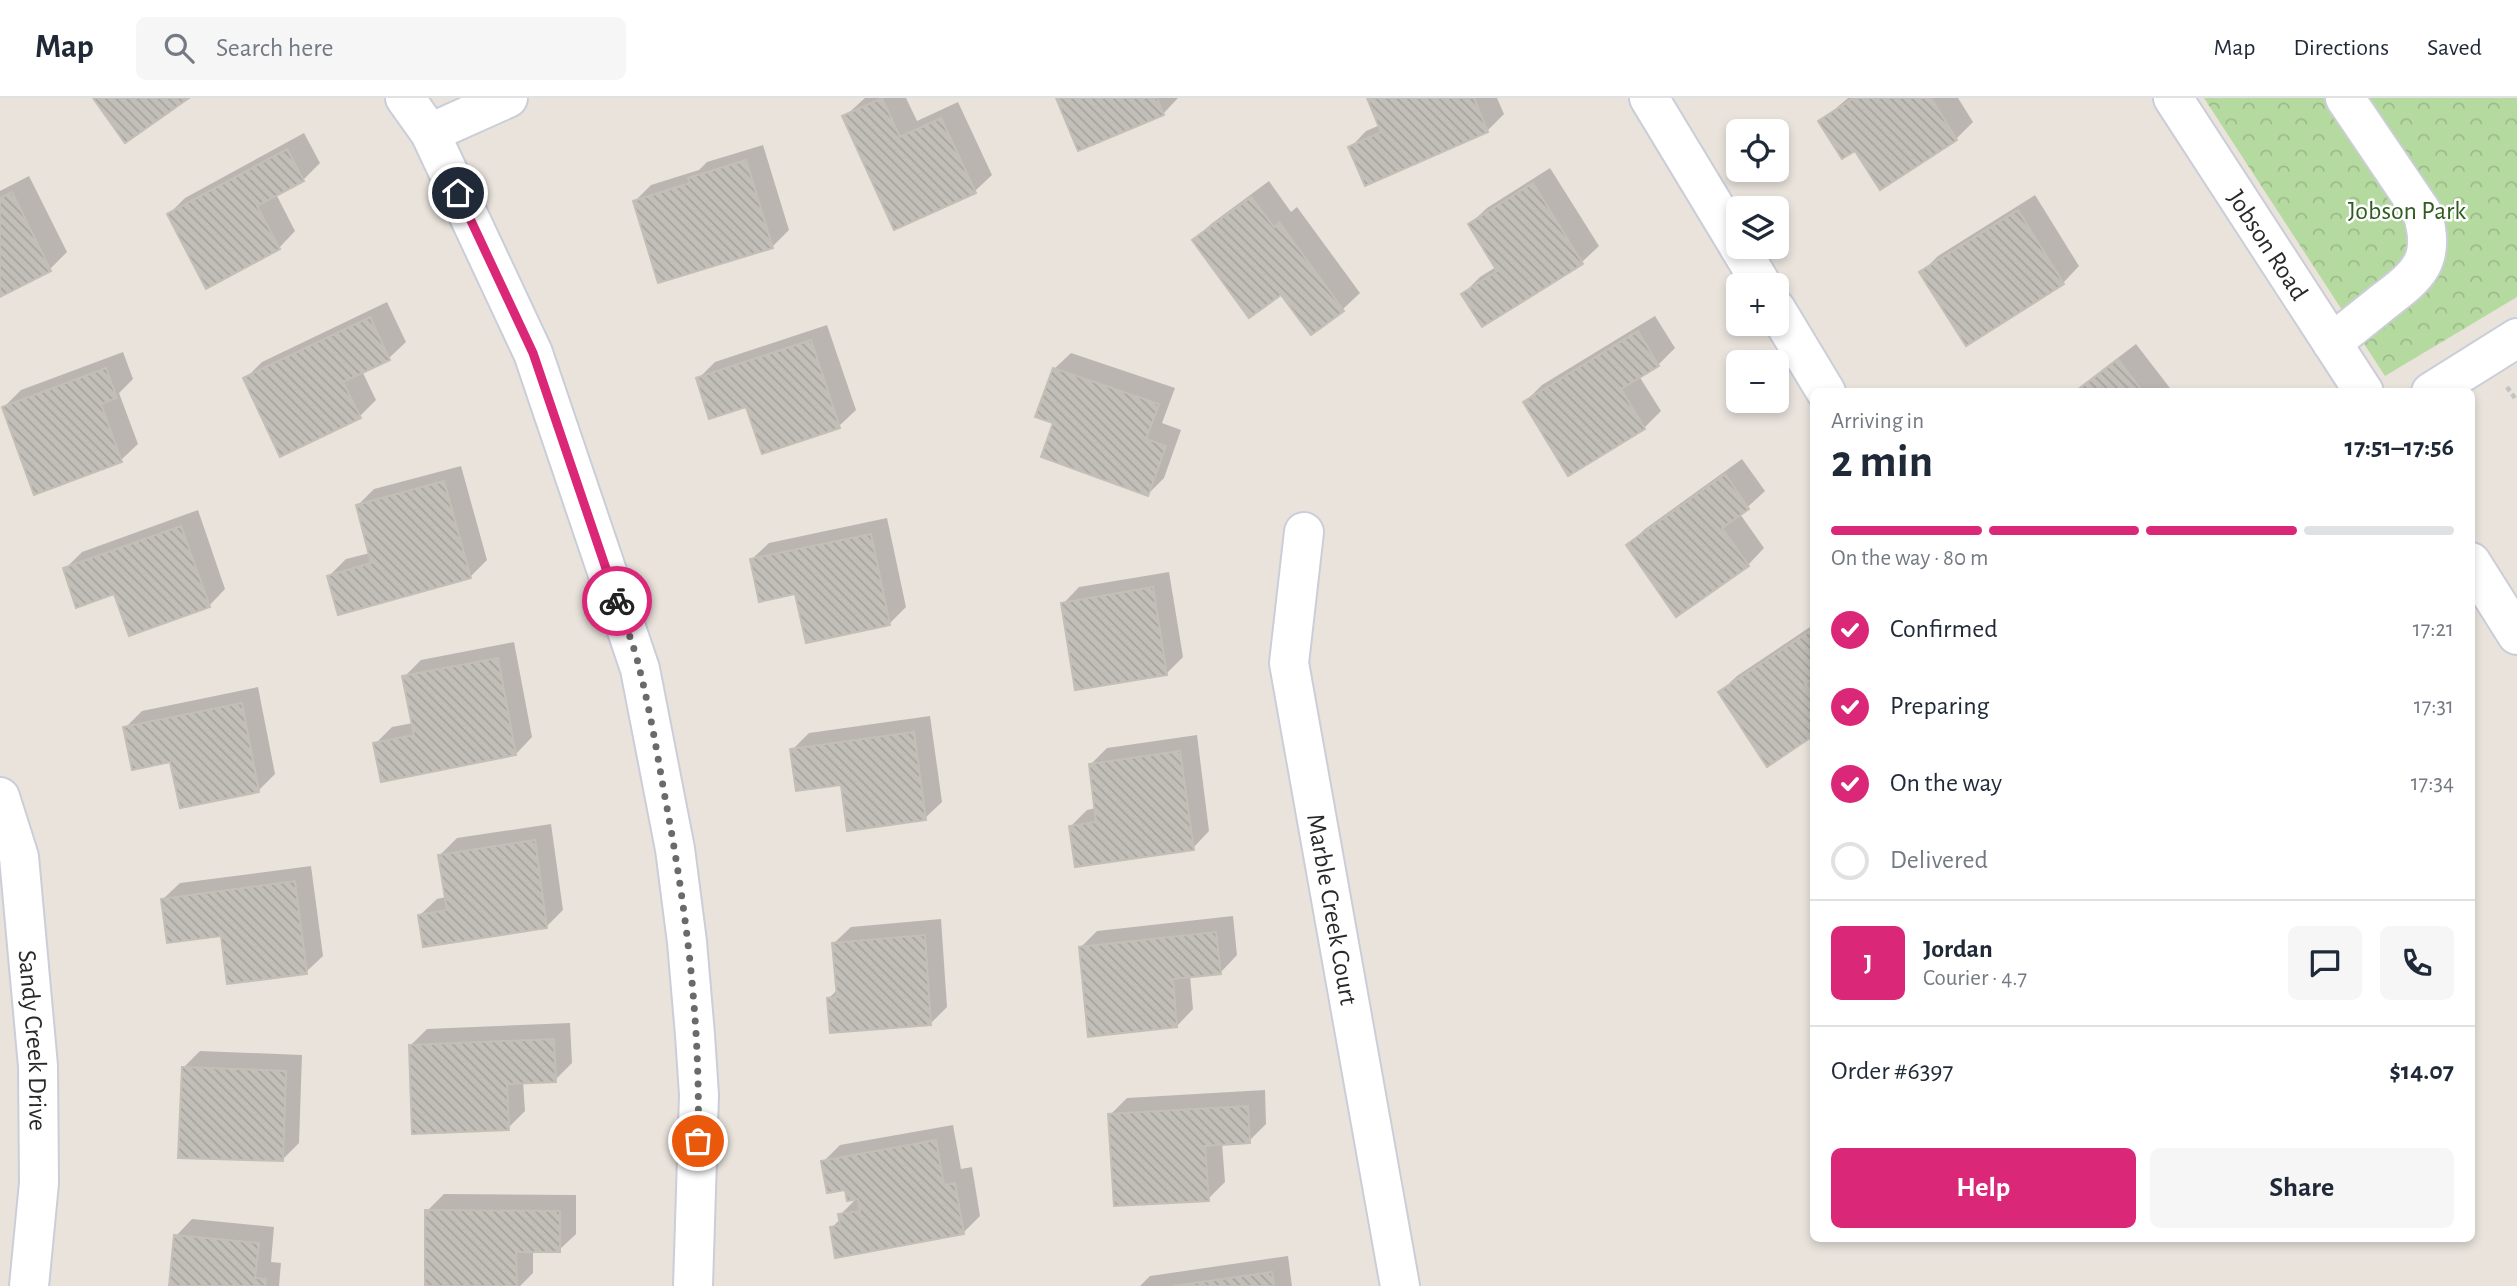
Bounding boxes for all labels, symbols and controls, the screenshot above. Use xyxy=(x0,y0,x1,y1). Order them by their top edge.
search box xyxy=(136,17,626,80)
icon: search xyxy=(160,29,198,67)
text: Map xyxy=(35,31,94,64)
text: Search here xyxy=(216,35,334,61)
text: Map xyxy=(2213,36,2255,60)
text: Directions xyxy=(2293,36,2389,60)
text: Saved xyxy=(2427,36,2482,60)
map controls xyxy=(1726,119,1789,413)
button: locate xyxy=(1726,119,1789,182)
pin xyxy=(428,163,488,223)
icon: home xyxy=(439,174,477,212)
street label: Jobson Road xyxy=(2222,186,2313,305)
button: layers xyxy=(1726,196,1789,259)
park label: Jobson Park xyxy=(2348,198,2466,224)
button: + xyxy=(1726,273,1789,336)
button: − xyxy=(1726,350,1789,413)
text: Arriving in xyxy=(1831,410,1924,433)
text: 17:51–17:56 xyxy=(2345,434,2454,460)
text: 2 min xyxy=(1831,439,1933,485)
text: On the way · 80 m xyxy=(1831,547,1988,570)
courier xyxy=(582,566,652,636)
icon: bike xyxy=(598,582,636,620)
icon: check xyxy=(1831,611,1869,649)
text: Confirmed xyxy=(1890,616,1998,642)
text: 17:21 xyxy=(2413,618,2454,641)
icon: check xyxy=(1831,688,1869,726)
text: Preparing xyxy=(1890,693,1989,719)
text: 17:31 xyxy=(2414,695,2454,718)
icon: check xyxy=(1831,765,1869,803)
text: On the way xyxy=(1890,770,2002,796)
text: 17:34 xyxy=(2411,772,2454,795)
street label: Marble Creek Court xyxy=(1302,812,1362,1007)
text: Delivered xyxy=(1890,847,1988,873)
button: chat xyxy=(2288,926,2362,1000)
button: phone xyxy=(2380,926,2454,1000)
text: Jordan xyxy=(1923,936,1993,962)
street label: Sandy Creek Drive xyxy=(14,949,51,1131)
text: J xyxy=(1864,950,1872,976)
text: Courier · 4.7 xyxy=(1923,967,2027,990)
text: Order #6397 xyxy=(1831,1058,1953,1084)
text: $14.07 xyxy=(2389,1058,2454,1084)
pin xyxy=(668,1111,728,1171)
icon: bag xyxy=(679,1122,717,1160)
button: Help xyxy=(1831,1148,2136,1228)
button: Share xyxy=(2150,1148,2454,1228)

